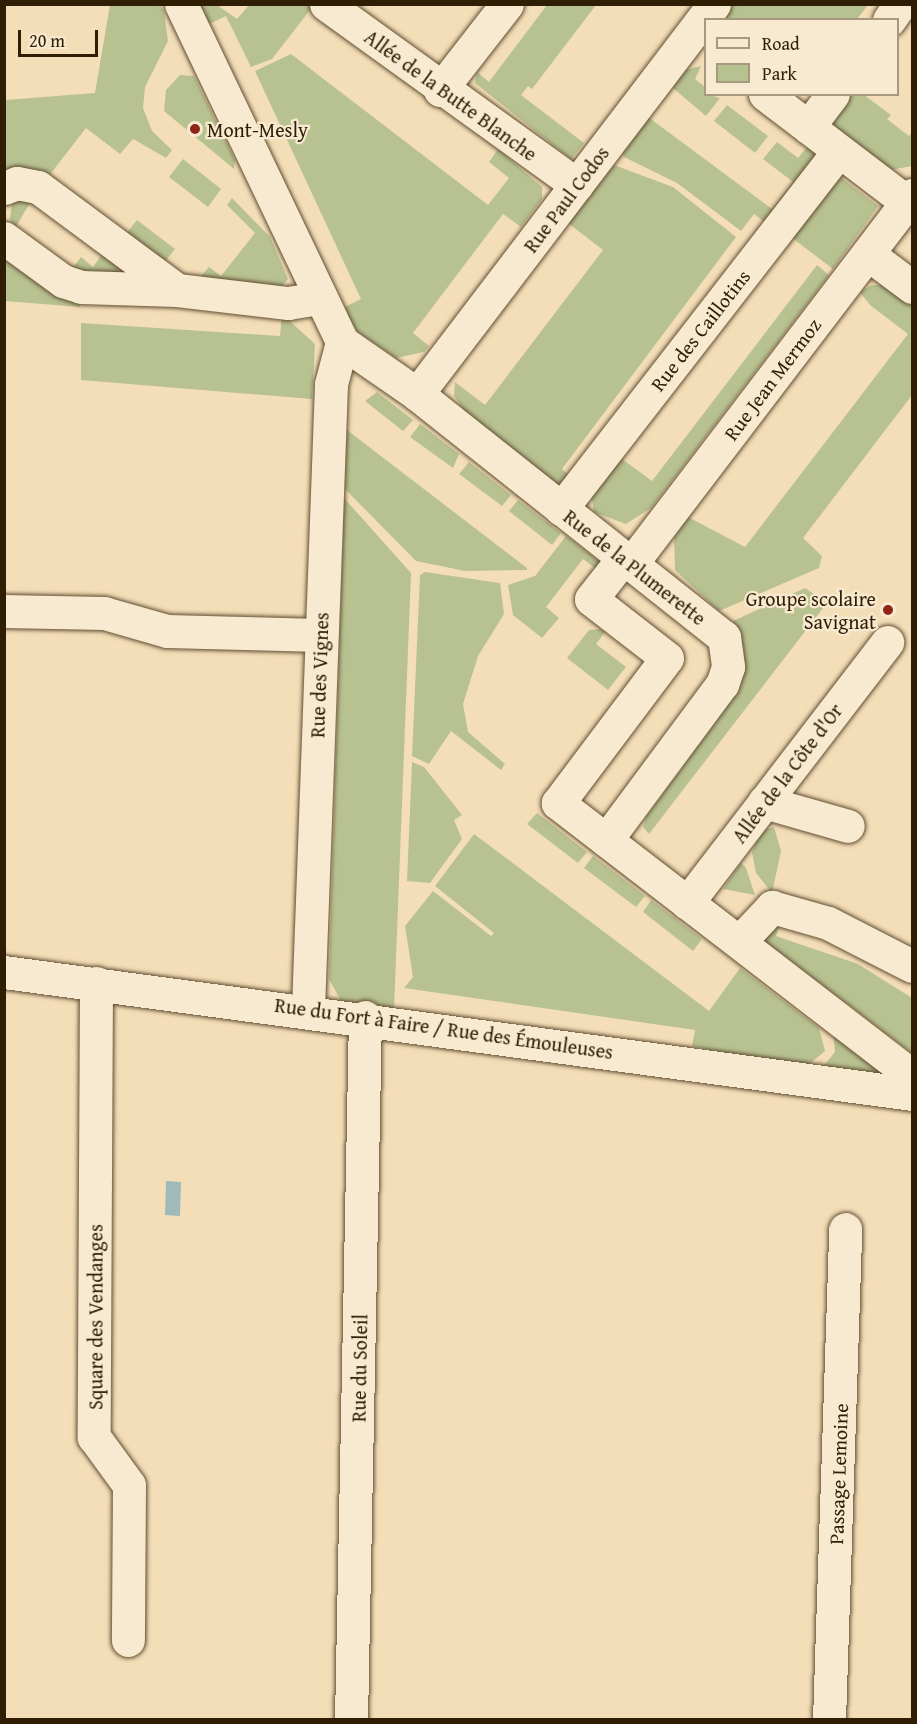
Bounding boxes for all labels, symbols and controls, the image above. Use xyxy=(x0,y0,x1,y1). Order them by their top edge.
scale bar xyxy=(21,18,100,56)
legend xyxy=(704,18,899,96)
street label: Allée de la Butte Blanche xyxy=(360,24,542,166)
text: 20 m xyxy=(29,27,65,54)
text: Road xyxy=(762,30,800,57)
text: Park xyxy=(762,60,797,87)
place label: Mont-Mesly xyxy=(207,117,308,141)
marker: Mont-Mesly xyxy=(188,122,202,136)
street label: Rue Paul Codos xyxy=(518,141,614,257)
street label: Rue des Caillotins xyxy=(645,264,755,396)
street label: Rue Jean Mermoz xyxy=(718,313,826,445)
street label: Rue de la Plumerette xyxy=(559,504,711,630)
place label: Groupe scolaire Savignat xyxy=(746,586,876,633)
marker: Groupe scolaire Savignat xyxy=(881,603,895,617)
street label: Rue des Vignes xyxy=(305,612,333,738)
street label: Allée de la Côte d'Or xyxy=(727,698,847,848)
street label: Rue du Fort à Faire / Rue des Émouleuses xyxy=(273,992,615,1064)
street label: Square des Vendanges xyxy=(83,1224,107,1410)
street label: Rue du Soleil xyxy=(346,1314,372,1422)
street label: Passage Lemoine xyxy=(824,1403,852,1545)

